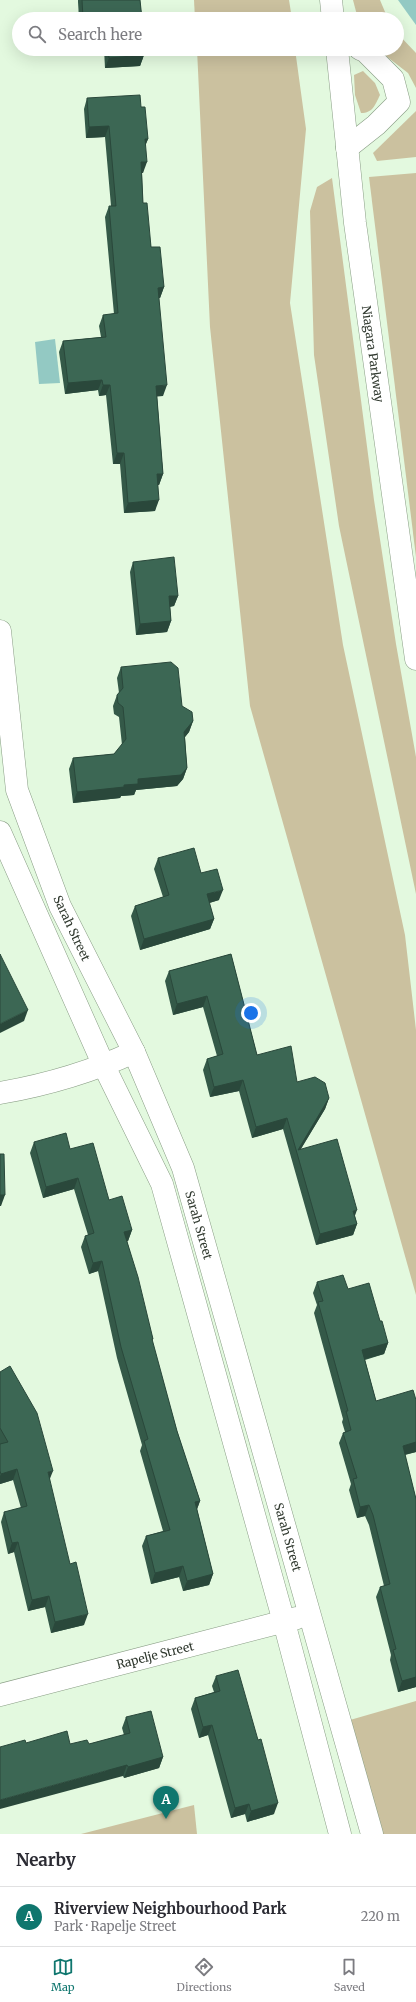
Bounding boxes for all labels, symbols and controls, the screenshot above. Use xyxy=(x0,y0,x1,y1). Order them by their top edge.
search box xyxy=(12,12,404,56)
icon: search xyxy=(26,23,48,45)
text: Search here xyxy=(58,25,142,44)
street label: Niagara Parkway xyxy=(359,305,387,403)
street label: Sarah Street xyxy=(50,893,94,963)
your location xyxy=(241,1003,261,1023)
street label: Sarah Street xyxy=(182,1189,216,1261)
street label: Sarah Street xyxy=(271,1501,305,1573)
street label: Rapelje Street xyxy=(115,1638,196,1672)
pin: A xyxy=(153,1786,179,1819)
text: Nearby xyxy=(16,1849,76,1871)
text: Riverview Neighbourhood Park xyxy=(54,1899,287,1918)
text: A xyxy=(24,1908,34,1925)
text: 220 m xyxy=(361,1908,400,1925)
text: Park · Rapelje Street xyxy=(54,1918,176,1935)
tab: Map xyxy=(51,1956,75,1994)
tab: Directions xyxy=(177,1956,232,1994)
tab: Saved xyxy=(334,1956,365,1994)

